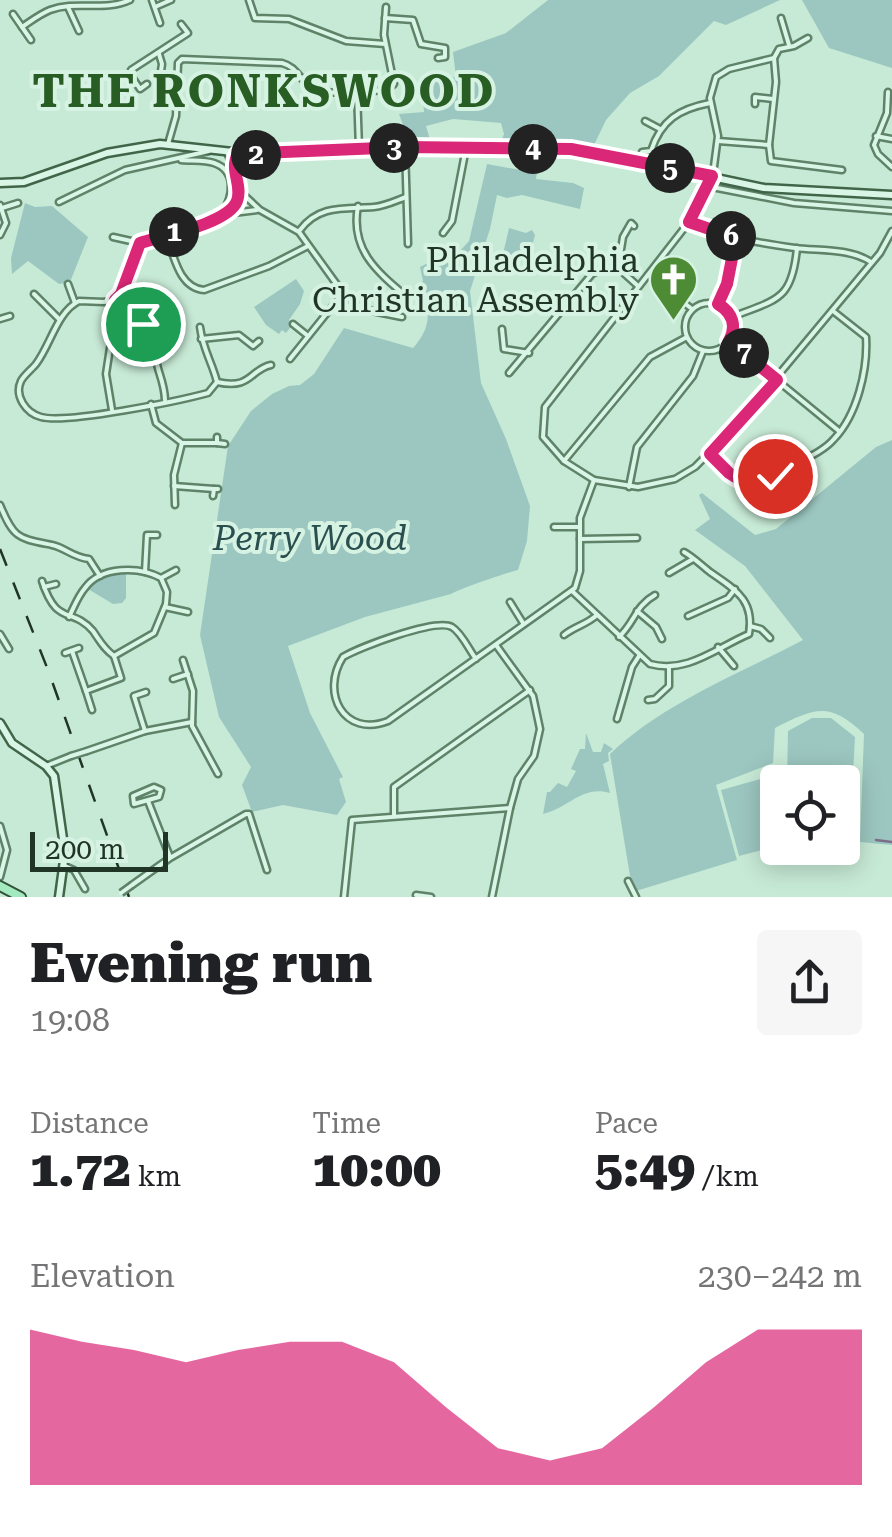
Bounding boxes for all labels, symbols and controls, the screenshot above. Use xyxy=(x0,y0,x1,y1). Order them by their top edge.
district label: THE RONKSWOOD xyxy=(32,65,496,118)
pin: 3 xyxy=(369,123,419,173)
pin: 4 xyxy=(508,124,558,174)
pin: 2 xyxy=(231,130,281,180)
text: 3 xyxy=(386,131,402,164)
text: 4 xyxy=(525,132,541,165)
text: 2 xyxy=(248,138,264,171)
pin: 5 xyxy=(645,143,695,193)
text: 5 xyxy=(662,151,678,184)
pin: 1 xyxy=(149,207,199,257)
pin: 6 xyxy=(706,211,756,261)
text: 1 xyxy=(166,215,182,248)
text: 6 xyxy=(723,219,739,252)
place label: Philadelphia Christian Assembly xyxy=(312,240,639,321)
church icon: Philadelphia Christian Assembly xyxy=(648,254,700,322)
pin xyxy=(101,282,186,367)
icon: arrive xyxy=(116,297,171,352)
pin: 7 xyxy=(719,328,769,378)
text: 7 xyxy=(736,336,752,369)
pin xyxy=(733,434,818,519)
icon: check xyxy=(748,449,803,504)
park label: Perry Wood xyxy=(212,518,407,559)
map controls xyxy=(760,765,860,865)
button: locate xyxy=(760,765,860,865)
scale bar xyxy=(30,827,168,871)
text: 200 m xyxy=(45,833,125,866)
button: share xyxy=(757,930,862,1035)
text: Evening run xyxy=(30,931,372,995)
text: 19:08 xyxy=(30,1001,110,1039)
text: Distance xyxy=(30,1107,149,1140)
text: Time xyxy=(312,1107,381,1140)
text: Pace xyxy=(595,1107,658,1140)
text: 1.72 xyxy=(30,1140,131,1198)
text: 10:00 xyxy=(312,1140,441,1198)
text: 5:49 xyxy=(595,1140,695,1198)
text: km xyxy=(131,1160,181,1193)
text: /km xyxy=(695,1160,759,1193)
text: Elevation xyxy=(30,1257,175,1295)
text: 230–242 m xyxy=(698,1257,862,1295)

